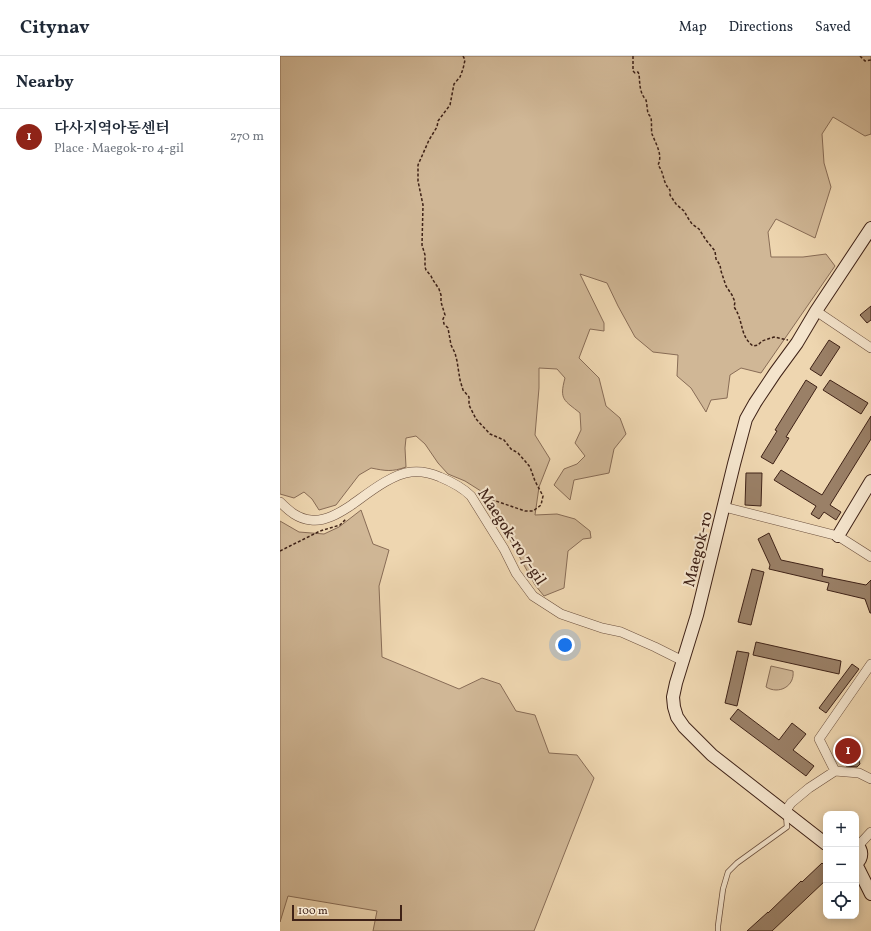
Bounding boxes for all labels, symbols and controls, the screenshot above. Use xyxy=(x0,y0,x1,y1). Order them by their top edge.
text: Citynav xyxy=(20,15,90,41)
text: Map xyxy=(679,18,707,37)
text: Directions xyxy=(729,18,793,37)
text: Saved xyxy=(815,18,851,37)
text: Nearby xyxy=(16,71,74,94)
text: 다사지역아동센터 xyxy=(54,119,170,140)
text: 1 xyxy=(26,128,32,146)
text: 270 m xyxy=(230,128,264,146)
text: Place · Maegok-ro 4-gil xyxy=(54,140,184,158)
street label: Maegok-ro 7-gil xyxy=(472,484,551,590)
street label: Maegok-ro xyxy=(679,509,719,589)
your location xyxy=(555,635,575,655)
pin: 1 xyxy=(835,736,861,766)
map controls xyxy=(823,811,859,919)
button: + xyxy=(823,811,859,847)
button: − xyxy=(823,847,859,883)
button: locate xyxy=(823,883,859,919)
scale bar xyxy=(292,903,402,922)
text: 100 m xyxy=(298,904,328,919)

